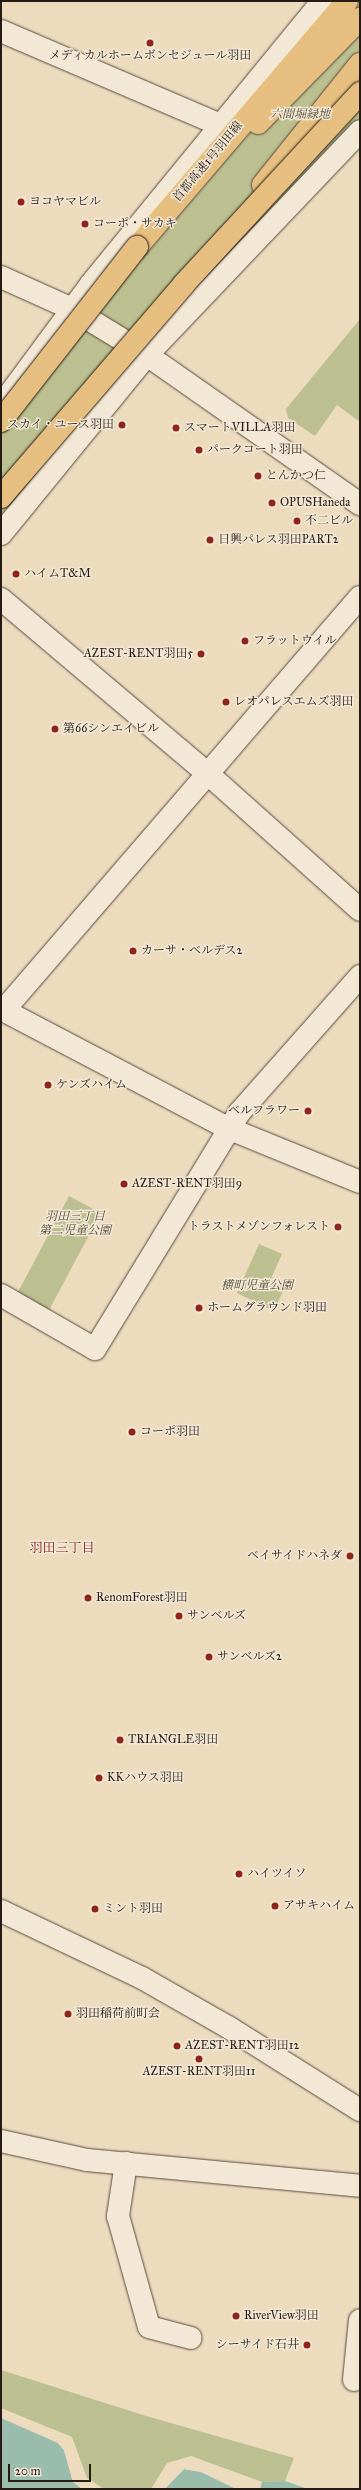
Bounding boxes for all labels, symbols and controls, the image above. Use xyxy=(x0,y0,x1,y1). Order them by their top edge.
marker: メディカルホームボンセジュール羽田 xyxy=(145,38,155,48)
place label: メディカルホームボンセジュール羽田 xyxy=(48,49,252,63)
park label: 六間堀緑地 xyxy=(270,108,330,122)
street label: 首都高速1号羽田線 xyxy=(170,119,246,205)
place label: ヨコヤマビル xyxy=(29,195,101,209)
marker: ヨコヤマビル xyxy=(16,197,26,207)
place label: コーポ・サカキ xyxy=(93,217,177,231)
marker: コーポ・サカキ xyxy=(80,219,90,229)
place label: スカイ・ユース羽田 xyxy=(6,418,114,432)
marker: スカイ・ユース羽田 xyxy=(117,420,127,430)
place label: スマートVILLA羽田 xyxy=(184,421,296,435)
marker: スマートVILLA羽田 xyxy=(171,423,181,433)
place label: パークコート羽田 xyxy=(207,443,303,457)
marker: パークコート羽田 xyxy=(194,445,204,455)
place label: とんかつ仁 xyxy=(266,469,326,483)
marker: とんかつ仁 xyxy=(253,471,263,481)
place label: OPUSHaneda xyxy=(280,496,350,510)
marker: OPUSHaneda xyxy=(267,498,277,508)
place label: 不二ビル xyxy=(305,514,353,528)
marker: 不二ビル xyxy=(292,516,302,526)
place label: 日興パレス羽田PART2 xyxy=(218,533,339,547)
marker: 日興パレス羽田PART2 xyxy=(205,535,215,545)
place label: ハイムT&M xyxy=(24,567,91,581)
marker: ハイムT&M xyxy=(11,569,21,579)
place label: フラットウイル xyxy=(253,634,337,648)
marker: フラットウイル xyxy=(240,636,250,646)
place label: AZEST-RENT羽田5 xyxy=(84,647,193,661)
marker: AZEST-RENT羽田5 xyxy=(196,649,206,659)
place label: レオパレスエムズ羽田 xyxy=(234,695,354,709)
marker: レオパレスエムズ羽田 xyxy=(221,697,231,707)
place label: 第66シンエイビル xyxy=(63,722,159,736)
marker: 第66シンエイビル xyxy=(50,724,60,734)
place label: カーサ・ベルデス2 xyxy=(141,944,243,958)
marker: カーサ・ベルデス2 xyxy=(128,946,138,956)
place label: ケンズハイム xyxy=(56,1078,128,1092)
marker: ケンズハイム xyxy=(43,1080,53,1090)
place label: ベルフラワー xyxy=(228,1104,300,1118)
marker: ベルフラワー xyxy=(303,1106,313,1116)
place label: AZEST-RENT羽田9 xyxy=(132,1177,242,1191)
marker: AZEST-RENT羽田9 xyxy=(119,1179,129,1189)
park label: 羽田三丁目 第二児童公園 xyxy=(39,1210,111,1238)
place label: トラストメゾンフォレスト xyxy=(186,1220,330,1234)
marker: トラストメゾンフォレスト xyxy=(333,1222,343,1232)
park label: 横町児童公園 xyxy=(221,1279,293,1293)
place label: ホームグラウンド羽田 xyxy=(207,1301,327,1315)
marker: ホームグラウンド羽田 xyxy=(194,1303,204,1313)
place label: コーポ羽田 xyxy=(140,1425,200,1439)
marker: コーポ羽田 xyxy=(127,1427,137,1437)
district label: 羽田三丁目 xyxy=(30,1540,94,1556)
place label: ベイサイドハネダ xyxy=(246,1549,342,1563)
marker: ベイサイドハネダ xyxy=(345,1551,355,1561)
place label: RenomForest羽田 xyxy=(96,1591,188,1605)
marker: RenomForest羽田 xyxy=(83,1593,93,1603)
place label: サンベルズ xyxy=(187,1609,247,1623)
marker: サンベルズ xyxy=(174,1611,184,1621)
place label: サンベルズ2 xyxy=(217,1650,283,1664)
marker: サンベルズ2 xyxy=(204,1652,214,1662)
place label: TRIANGLE羽田 xyxy=(128,1733,218,1747)
marker: TRIANGLE羽田 xyxy=(115,1735,125,1745)
place label: KKハウス羽田 xyxy=(107,1771,184,1785)
marker: KKハウス羽田 xyxy=(94,1773,104,1783)
place label: ハイツイソ xyxy=(247,1867,307,1881)
marker: ハイツイソ xyxy=(234,1869,244,1879)
place label: アサキハイム xyxy=(283,1899,355,1913)
marker: アサキハイム xyxy=(270,1901,280,1911)
place label: ミント羽田 xyxy=(103,1902,163,1916)
marker: ミント羽田 xyxy=(90,1904,100,1914)
place label: 羽田稲荷前町会 xyxy=(76,2007,160,2021)
marker: 羽田稲荷前町会 xyxy=(63,2009,73,2019)
place label: AZEST-RENT羽田12 xyxy=(185,2039,299,2053)
marker: AZEST-RENT羽田12 xyxy=(172,2041,182,2051)
marker: AZEST-RENT羽田11 xyxy=(194,2054,204,2064)
place label: AZEST-RENT羽田11 xyxy=(142,2065,256,2079)
place label: RiverView羽田 xyxy=(244,2309,319,2323)
marker: RiverView羽田 xyxy=(231,2311,241,2321)
place label: シーサイド石井 xyxy=(215,2338,299,2352)
marker: シーサイド石井 xyxy=(302,2340,312,2350)
scale bar xyxy=(10,2456,93,2482)
text: 20 m xyxy=(15,2464,41,2478)

